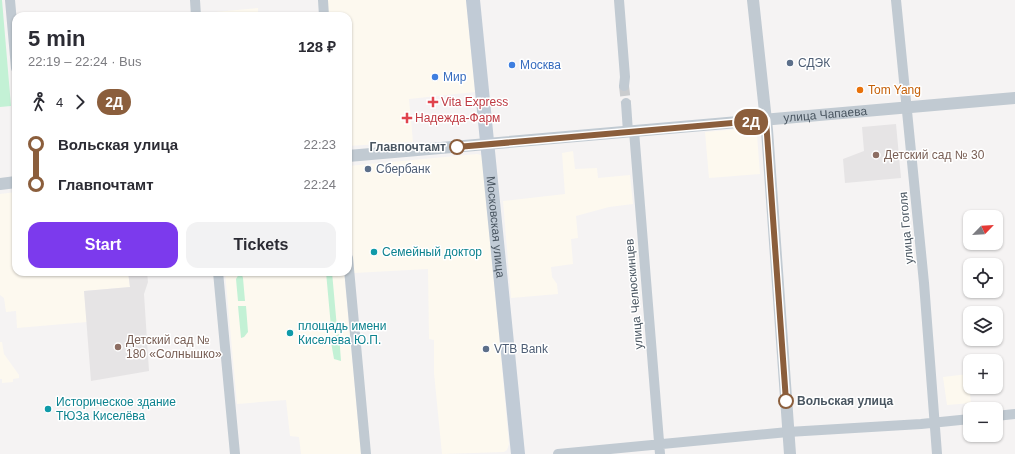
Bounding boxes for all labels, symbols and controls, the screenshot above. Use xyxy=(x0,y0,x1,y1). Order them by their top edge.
text: 5 min xyxy=(28,26,85,51)
text: 128 ₽ xyxy=(298,38,336,55)
text: 22:19 – 22:24 · Bus xyxy=(28,54,141,69)
place label: СДЭК xyxy=(798,56,830,70)
place label: Москва xyxy=(520,58,561,72)
marker: СДЭК xyxy=(785,58,795,68)
marker: Москва xyxy=(507,60,517,70)
place label: Мир xyxy=(443,70,467,84)
marker: Мир xyxy=(430,72,440,82)
place label: Tom Yang xyxy=(868,83,921,97)
marker: Tom Yang xyxy=(855,85,865,95)
icon: walk xyxy=(28,91,50,113)
icon: forward xyxy=(69,91,91,113)
text: 2Д xyxy=(105,94,123,110)
text: 4 xyxy=(56,95,63,110)
place label: Vita Express xyxy=(441,95,508,109)
marker: Vita Express xyxy=(428,97,438,107)
street label: улица Чапаева xyxy=(783,104,868,125)
line badge: 2Д xyxy=(733,109,769,135)
place label: Надежда-Фарм xyxy=(415,111,500,125)
marker: Надежда-Фарм xyxy=(402,113,412,123)
text: 2Д xyxy=(742,114,760,130)
text: Вольская улица xyxy=(58,136,178,153)
text: 22:23 xyxy=(303,137,336,152)
marker: Главпочтамт xyxy=(449,139,465,155)
place label: Главпочтамт xyxy=(370,140,446,154)
place label: Детский сад № 30 xyxy=(884,148,985,162)
marker: Детский сад № 30 xyxy=(871,150,881,160)
place label: Сбербанк xyxy=(376,162,431,176)
marker: Сбербанк xyxy=(363,164,373,174)
street label: Московская улица xyxy=(483,175,508,279)
text: Главпочтамт xyxy=(58,176,154,193)
text: 22:24 xyxy=(303,177,336,192)
street label: улица Гоголя xyxy=(896,191,916,265)
north arrow xyxy=(963,210,1003,250)
map controls xyxy=(963,210,1003,442)
button: Start xyxy=(28,222,178,268)
button: Tickets xyxy=(186,222,336,268)
street label: улица Челюскинцев xyxy=(622,238,646,350)
place label: Семейный доктор xyxy=(382,245,482,259)
marker: Семейный доктор xyxy=(369,247,379,257)
button: locate xyxy=(963,258,1003,298)
button: layers xyxy=(963,306,1003,346)
place label: площадь имени Киселева Ю.П. xyxy=(298,319,386,347)
marker: площадь имени Киселева Ю.П. xyxy=(285,328,295,338)
place label: Детский сад № 180 «Солнышко» xyxy=(126,333,222,361)
marker: Детский сад № 180 «Солнышко» xyxy=(113,342,123,352)
place label: VTB Bank xyxy=(494,342,549,356)
marker: VTB Bank xyxy=(481,344,491,354)
button: + xyxy=(963,354,1003,394)
marker: Вольская улица xyxy=(778,393,794,409)
place label: Вольская улица xyxy=(797,394,893,408)
place label: Историческое здание ТЮЗа Киселёва xyxy=(56,395,176,423)
button: − xyxy=(963,402,1003,442)
marker: Историческое здание ТЮЗа Киселёва xyxy=(43,404,53,414)

